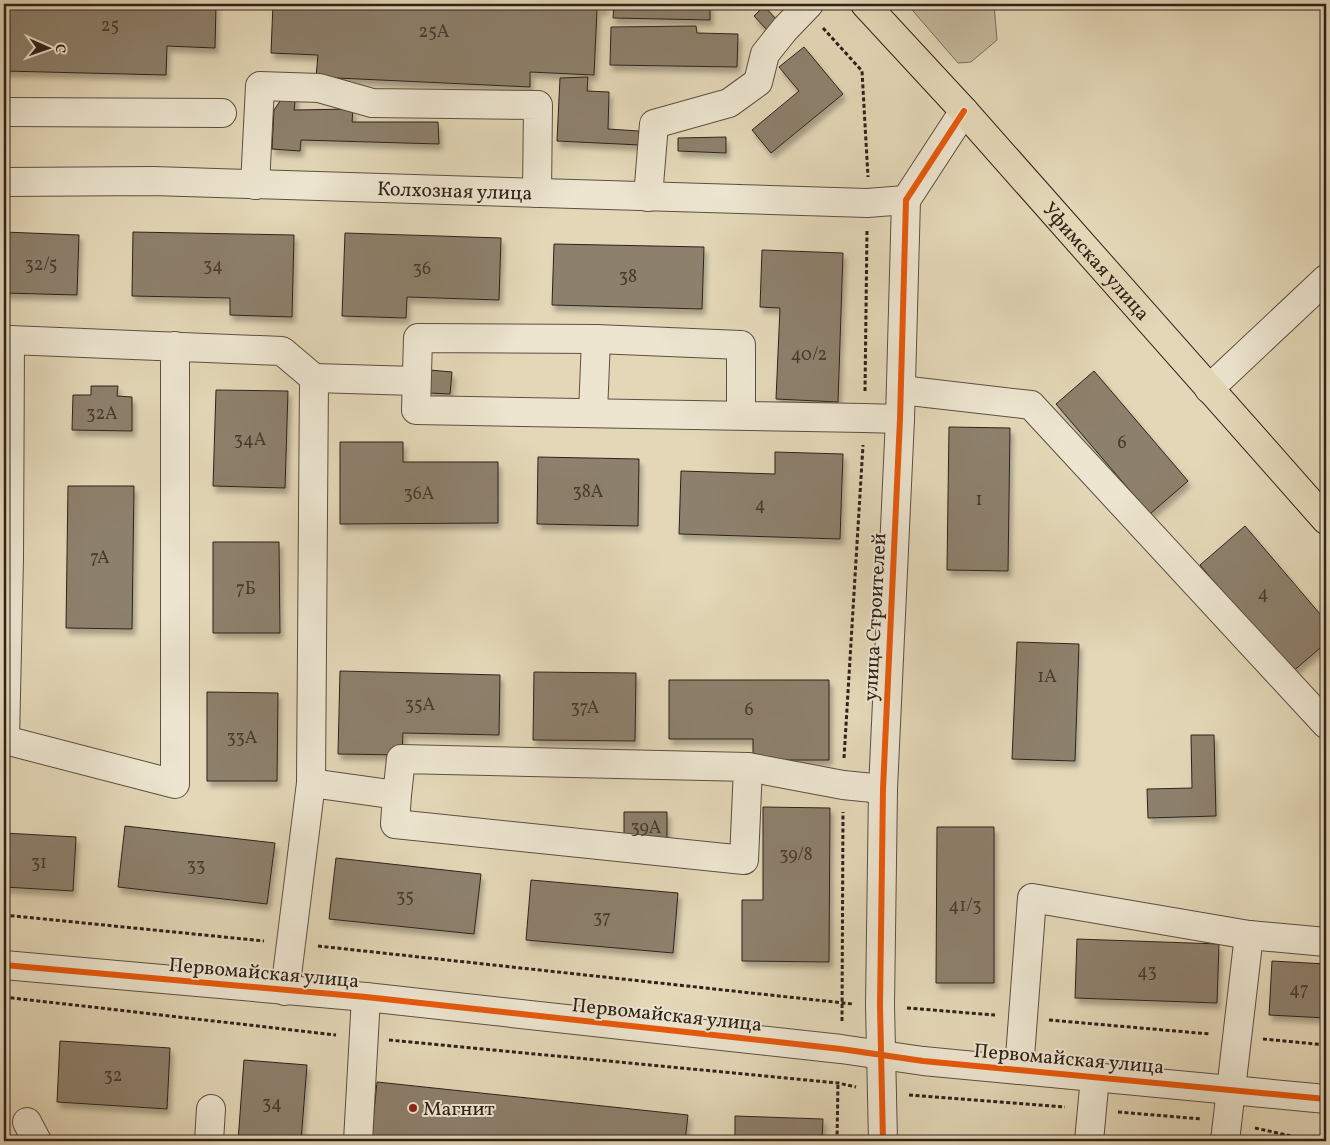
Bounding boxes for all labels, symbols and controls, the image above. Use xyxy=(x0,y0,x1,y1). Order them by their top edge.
house number: 25 xyxy=(101,14,119,39)
house number: 25А xyxy=(419,20,450,45)
north arrow xyxy=(22,22,72,72)
text: С xyxy=(50,44,69,53)
street label: Колхозная улица xyxy=(377,176,533,209)
street label: Уфимская улица xyxy=(1035,197,1155,328)
house number: 32/5 xyxy=(24,253,58,278)
house number: 34 xyxy=(203,254,223,279)
house number: 36 xyxy=(413,257,431,282)
house number: 38 xyxy=(619,265,637,290)
house number: 40/2 xyxy=(791,343,827,368)
house number: 32А xyxy=(86,402,118,427)
house number: 34А xyxy=(234,428,267,453)
house number: 6 xyxy=(1117,431,1127,456)
house number: 38А xyxy=(572,480,604,505)
house number: 36А xyxy=(403,482,435,507)
house number: 1 xyxy=(976,488,982,513)
house number: 4 xyxy=(755,493,765,518)
street label: улица Строителей xyxy=(858,532,894,702)
house number: 7А xyxy=(90,546,110,571)
house number: 7Б xyxy=(236,577,256,602)
house number: 4 xyxy=(1258,582,1268,607)
house number: 1А xyxy=(1037,665,1057,690)
house number: 35А xyxy=(405,693,436,718)
house number: 37А xyxy=(571,696,600,721)
house number: 6 xyxy=(744,698,754,723)
house number: 33А xyxy=(226,726,258,751)
house number: 39А xyxy=(631,816,662,841)
house number: 39/8 xyxy=(779,843,813,868)
house number: 31 xyxy=(31,851,47,876)
house number: 33 xyxy=(187,854,205,879)
house number: 35 xyxy=(396,885,414,910)
house number: 41/3 xyxy=(949,894,982,919)
house number: 37 xyxy=(593,906,611,931)
street label: Первомайская улица xyxy=(167,952,360,996)
house number: 43 xyxy=(1137,960,1157,985)
house number: 47 xyxy=(1289,978,1309,1003)
street label: Первомайская улица xyxy=(570,992,763,1040)
street label: Первомайская улица xyxy=(972,1038,1165,1082)
house number: 32 xyxy=(104,1064,122,1089)
house number: 34 xyxy=(262,1092,282,1117)
place label: Магнит xyxy=(423,1096,495,1124)
marker: Магнит xyxy=(407,1102,419,1114)

